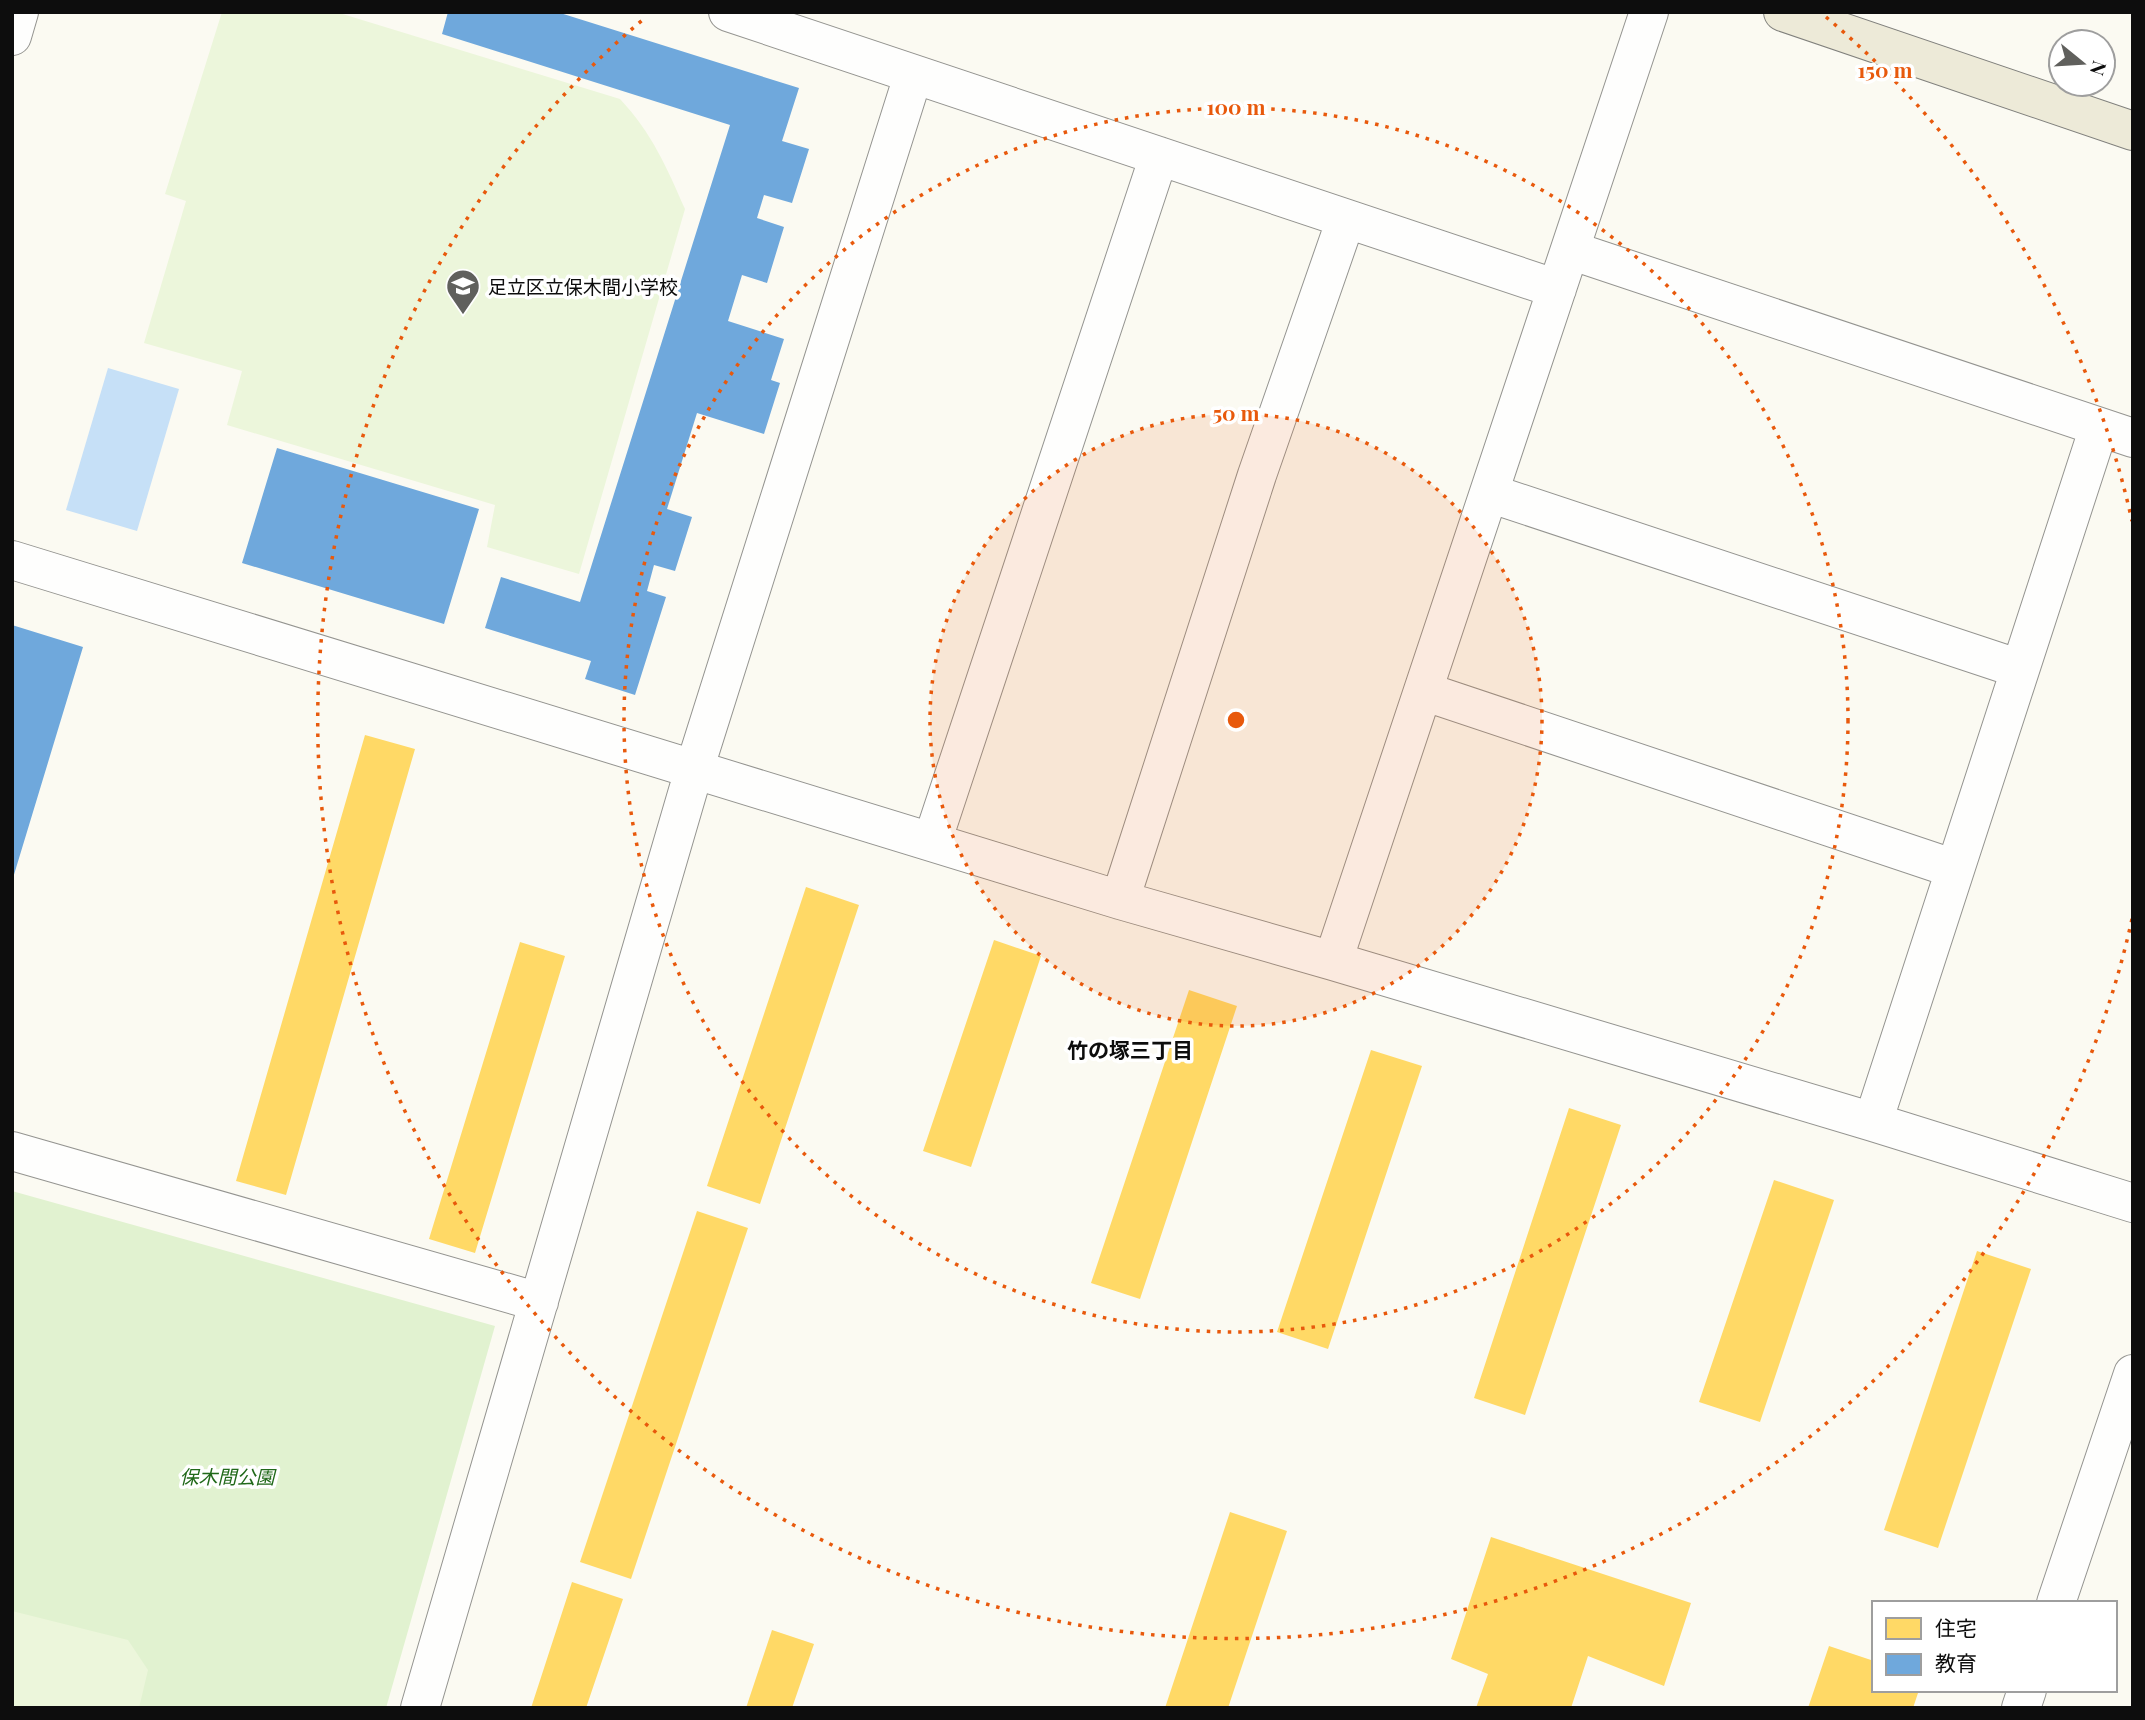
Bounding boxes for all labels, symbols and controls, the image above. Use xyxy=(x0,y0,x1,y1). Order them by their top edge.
north arrow xyxy=(2047,28,2117,98)
text: 150 m xyxy=(1858,55,1912,83)
text: N xyxy=(2085,58,2114,79)
text: 100 m xyxy=(1206,92,1266,120)
school or university icon: 足立区立保木間小学校 xyxy=(444,267,482,316)
place label: 足立区立保木間小学校 xyxy=(488,273,678,299)
text: 50 m xyxy=(1212,398,1260,426)
centre of rings xyxy=(1224,708,1248,732)
district label: 竹の塚三丁目 xyxy=(1067,1035,1193,1063)
park label: 保木間公園 xyxy=(179,1463,277,1489)
legend xyxy=(1872,1601,2117,1692)
text: 住宅 xyxy=(1935,1613,1977,1641)
text: 教育 xyxy=(1935,1648,1977,1676)

